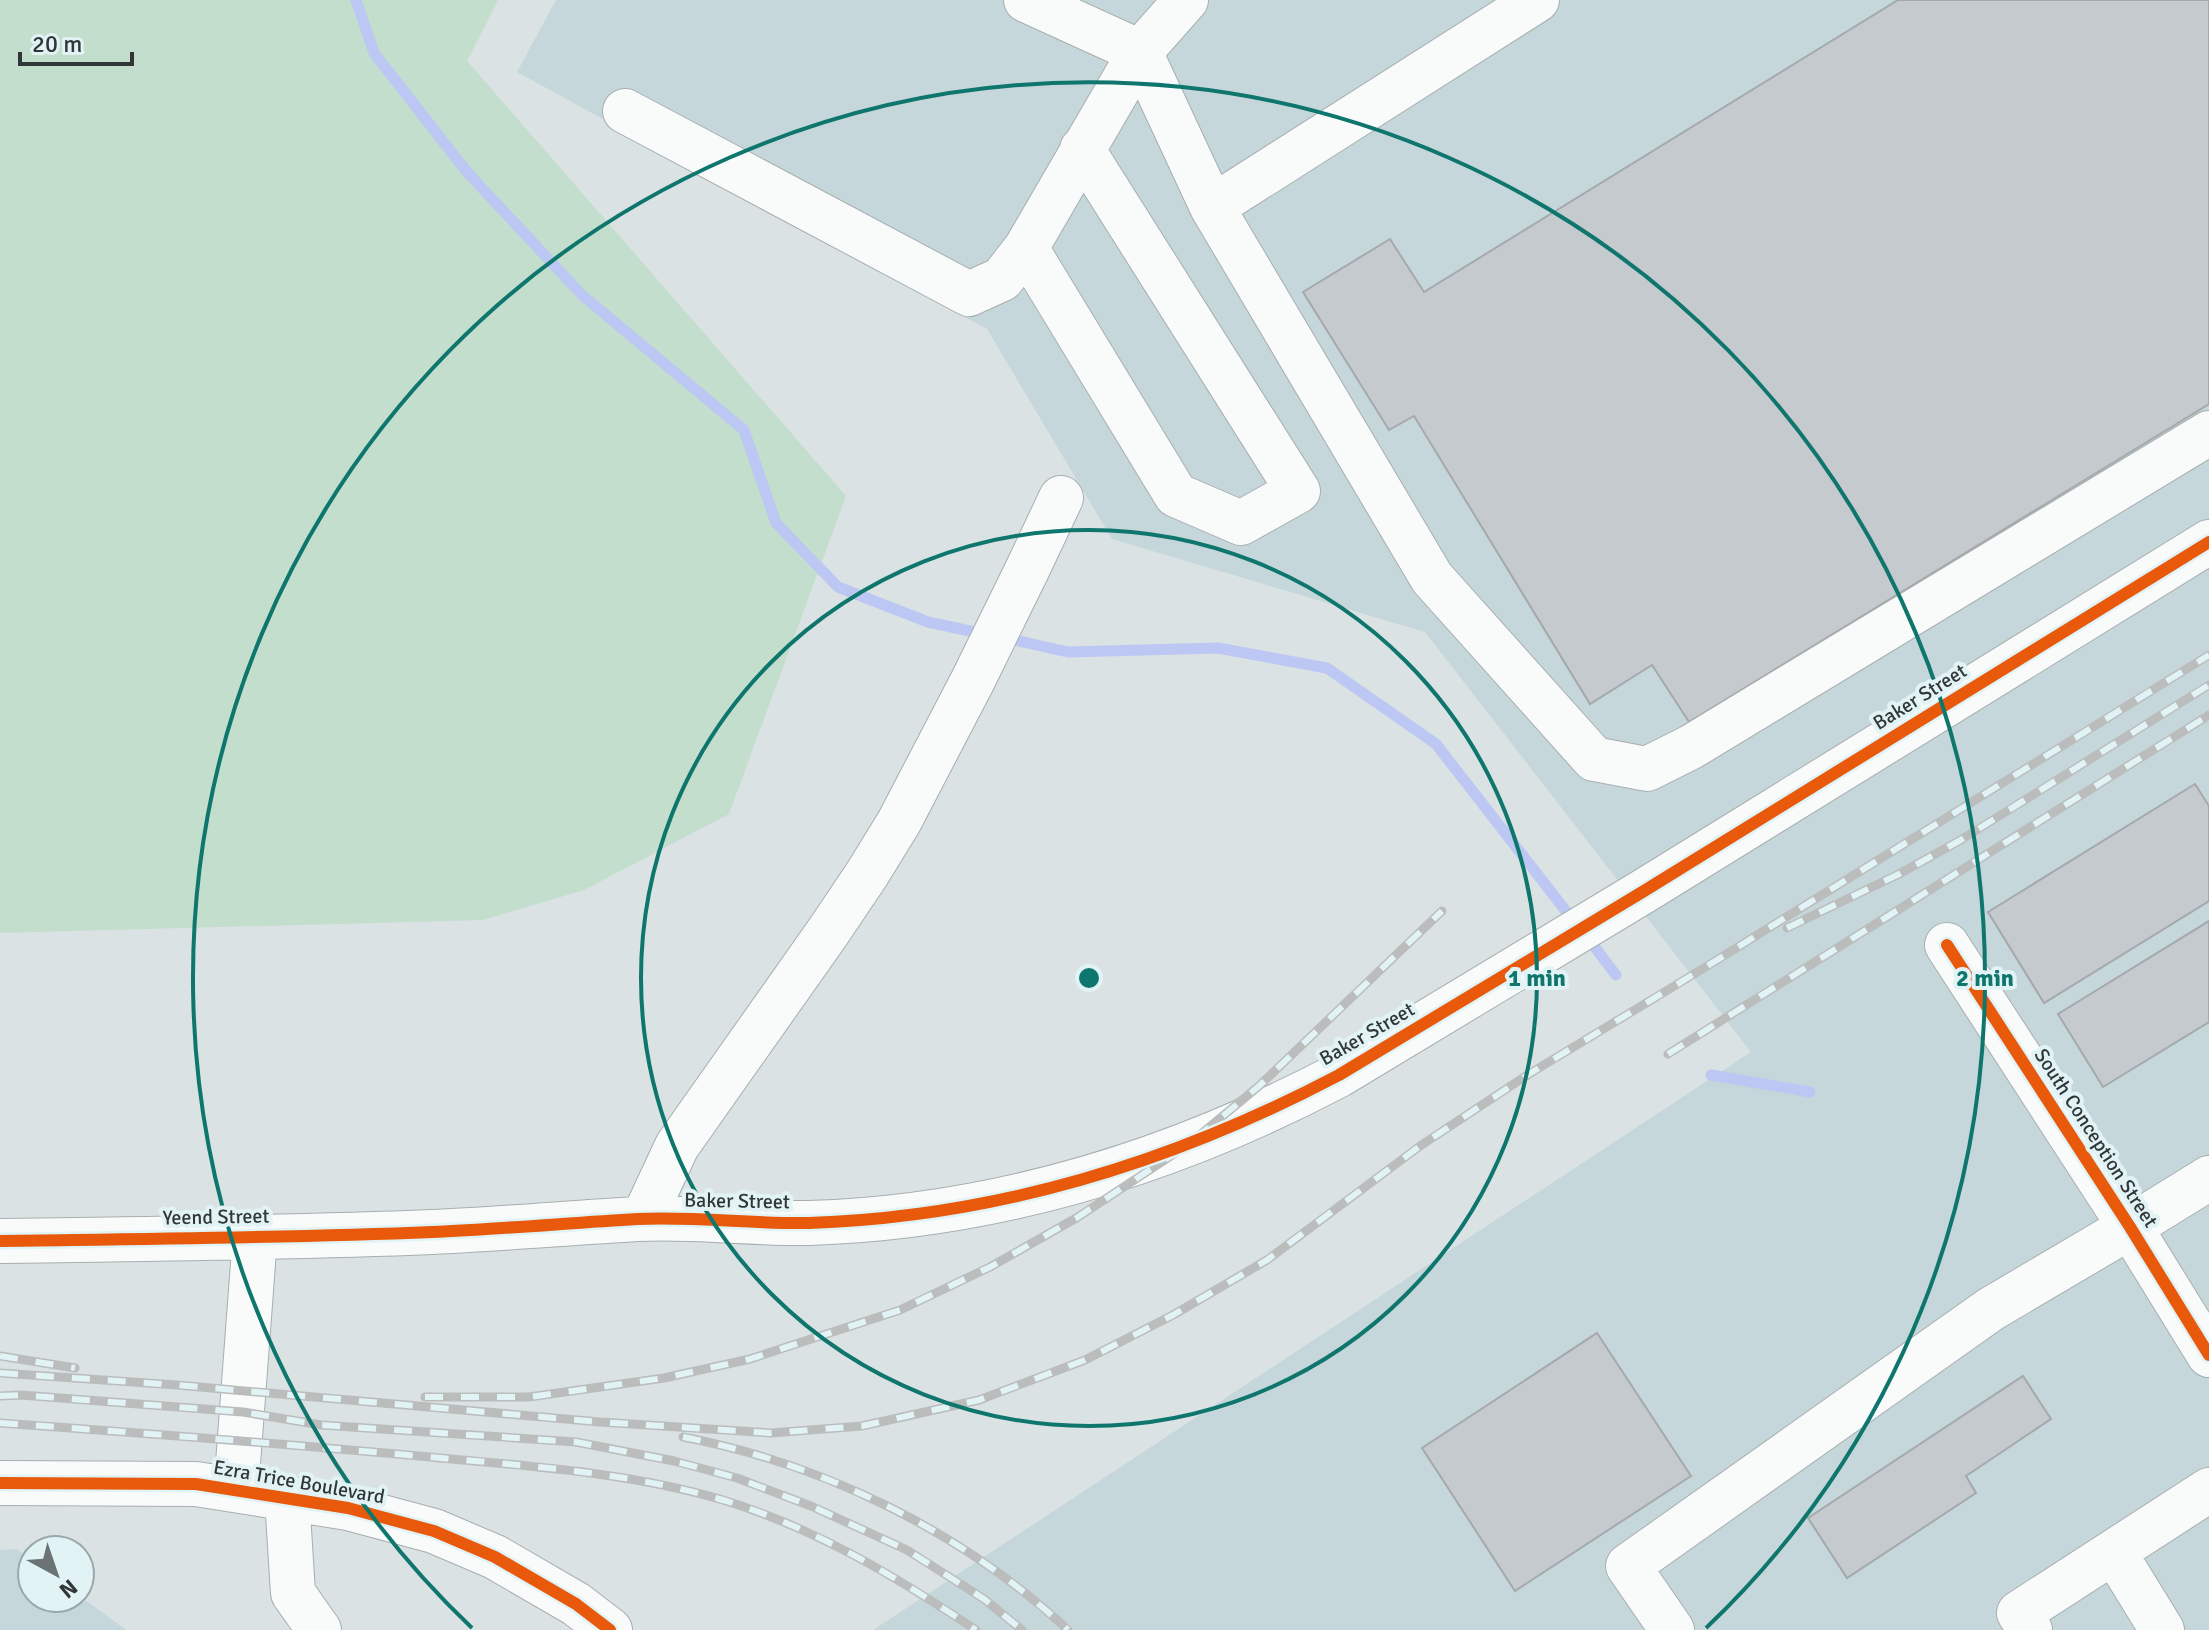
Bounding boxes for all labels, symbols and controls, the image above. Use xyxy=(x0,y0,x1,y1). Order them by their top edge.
scale bar xyxy=(20,16,132,66)
text: 20 m xyxy=(32,29,82,59)
street label: Baker Street xyxy=(1869,658,1971,736)
text: 1 min xyxy=(1508,963,1566,993)
text: 2 min xyxy=(1956,963,2014,993)
centre of rings xyxy=(1075,964,1103,992)
street label: Baker Street xyxy=(1315,997,1419,1071)
street label: South Conception Street xyxy=(2029,1044,2163,1232)
street label: Baker Street xyxy=(684,1188,790,1214)
street label: Yeend Street xyxy=(162,1204,270,1230)
street label: Ezra Trice Boulevard xyxy=(211,1455,387,1509)
north arrow xyxy=(16,1534,96,1614)
text: N xyxy=(54,1574,83,1604)

